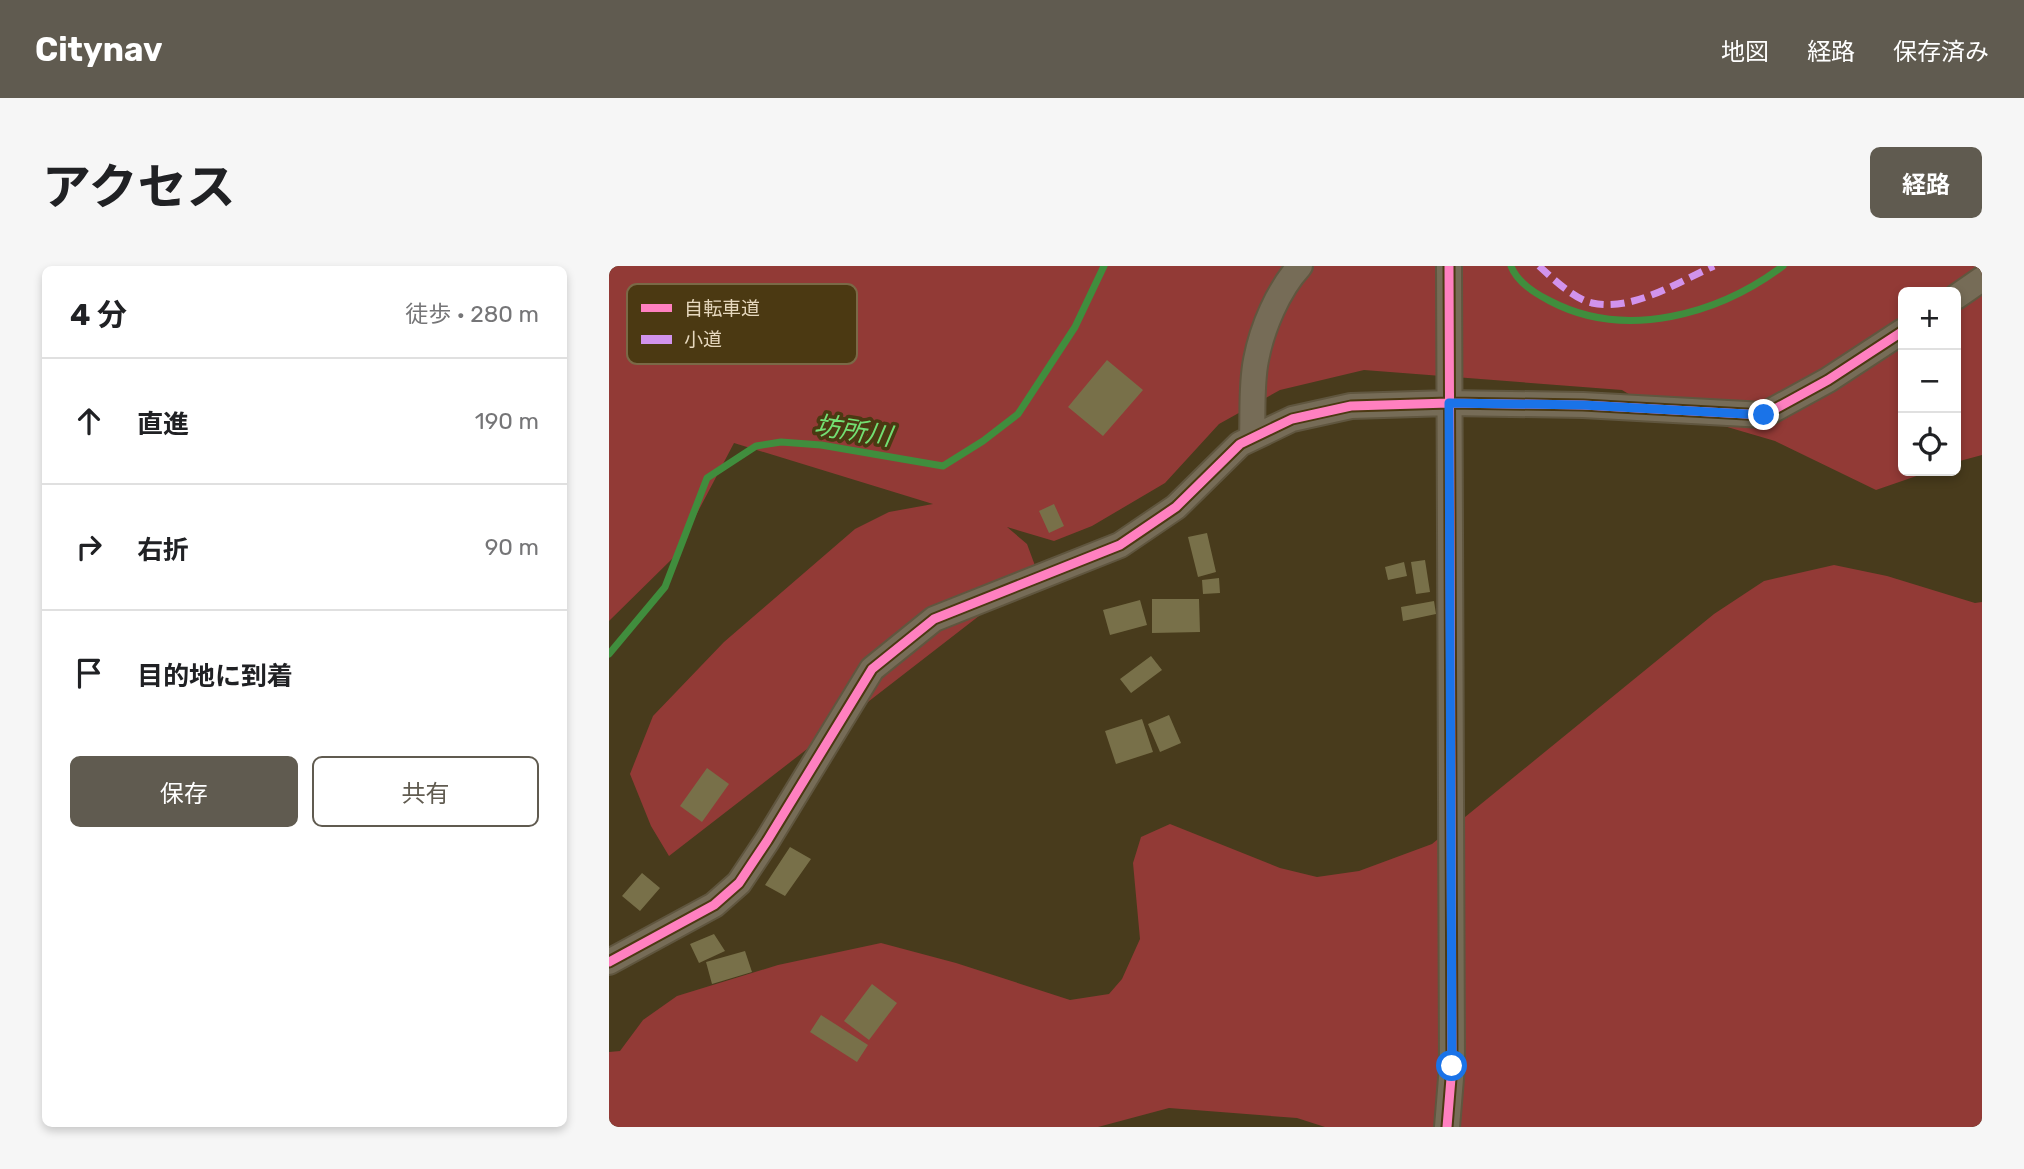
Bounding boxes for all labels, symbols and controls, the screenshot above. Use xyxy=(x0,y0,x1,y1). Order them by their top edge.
text: Citynav xyxy=(35,30,163,69)
text: 地図 xyxy=(1721,38,1769,66)
text: 経路 xyxy=(1807,38,1855,66)
text: 保存済み xyxy=(1893,38,1989,66)
button: 経路 xyxy=(1870,147,1982,218)
text: アクセス xyxy=(42,158,236,216)
legend xyxy=(627,284,857,364)
map controls xyxy=(1898,287,1961,476)
button: + xyxy=(1898,287,1961,350)
text: 4 分 xyxy=(70,297,127,333)
text: 自転車道 xyxy=(684,297,760,320)
text: 徒歩 · 280 m xyxy=(405,300,539,328)
text: 小道 xyxy=(684,328,722,351)
button: − xyxy=(1898,350,1961,413)
route end xyxy=(1748,399,1779,430)
icon: ahead xyxy=(70,402,108,440)
text: 190 m xyxy=(475,407,539,435)
text: 直進 xyxy=(137,409,189,440)
water label: 坊所川 xyxy=(812,410,897,453)
button: locate xyxy=(1898,413,1961,476)
icon: right xyxy=(70,528,108,566)
text: 90 m xyxy=(485,533,539,561)
text: 右折 xyxy=(137,535,189,566)
icon: arrive xyxy=(70,654,108,692)
text: 目的地に到着 xyxy=(137,661,293,692)
button: 保存 xyxy=(70,756,298,827)
button: 共有 xyxy=(312,756,539,827)
route start xyxy=(1436,1050,1467,1081)

